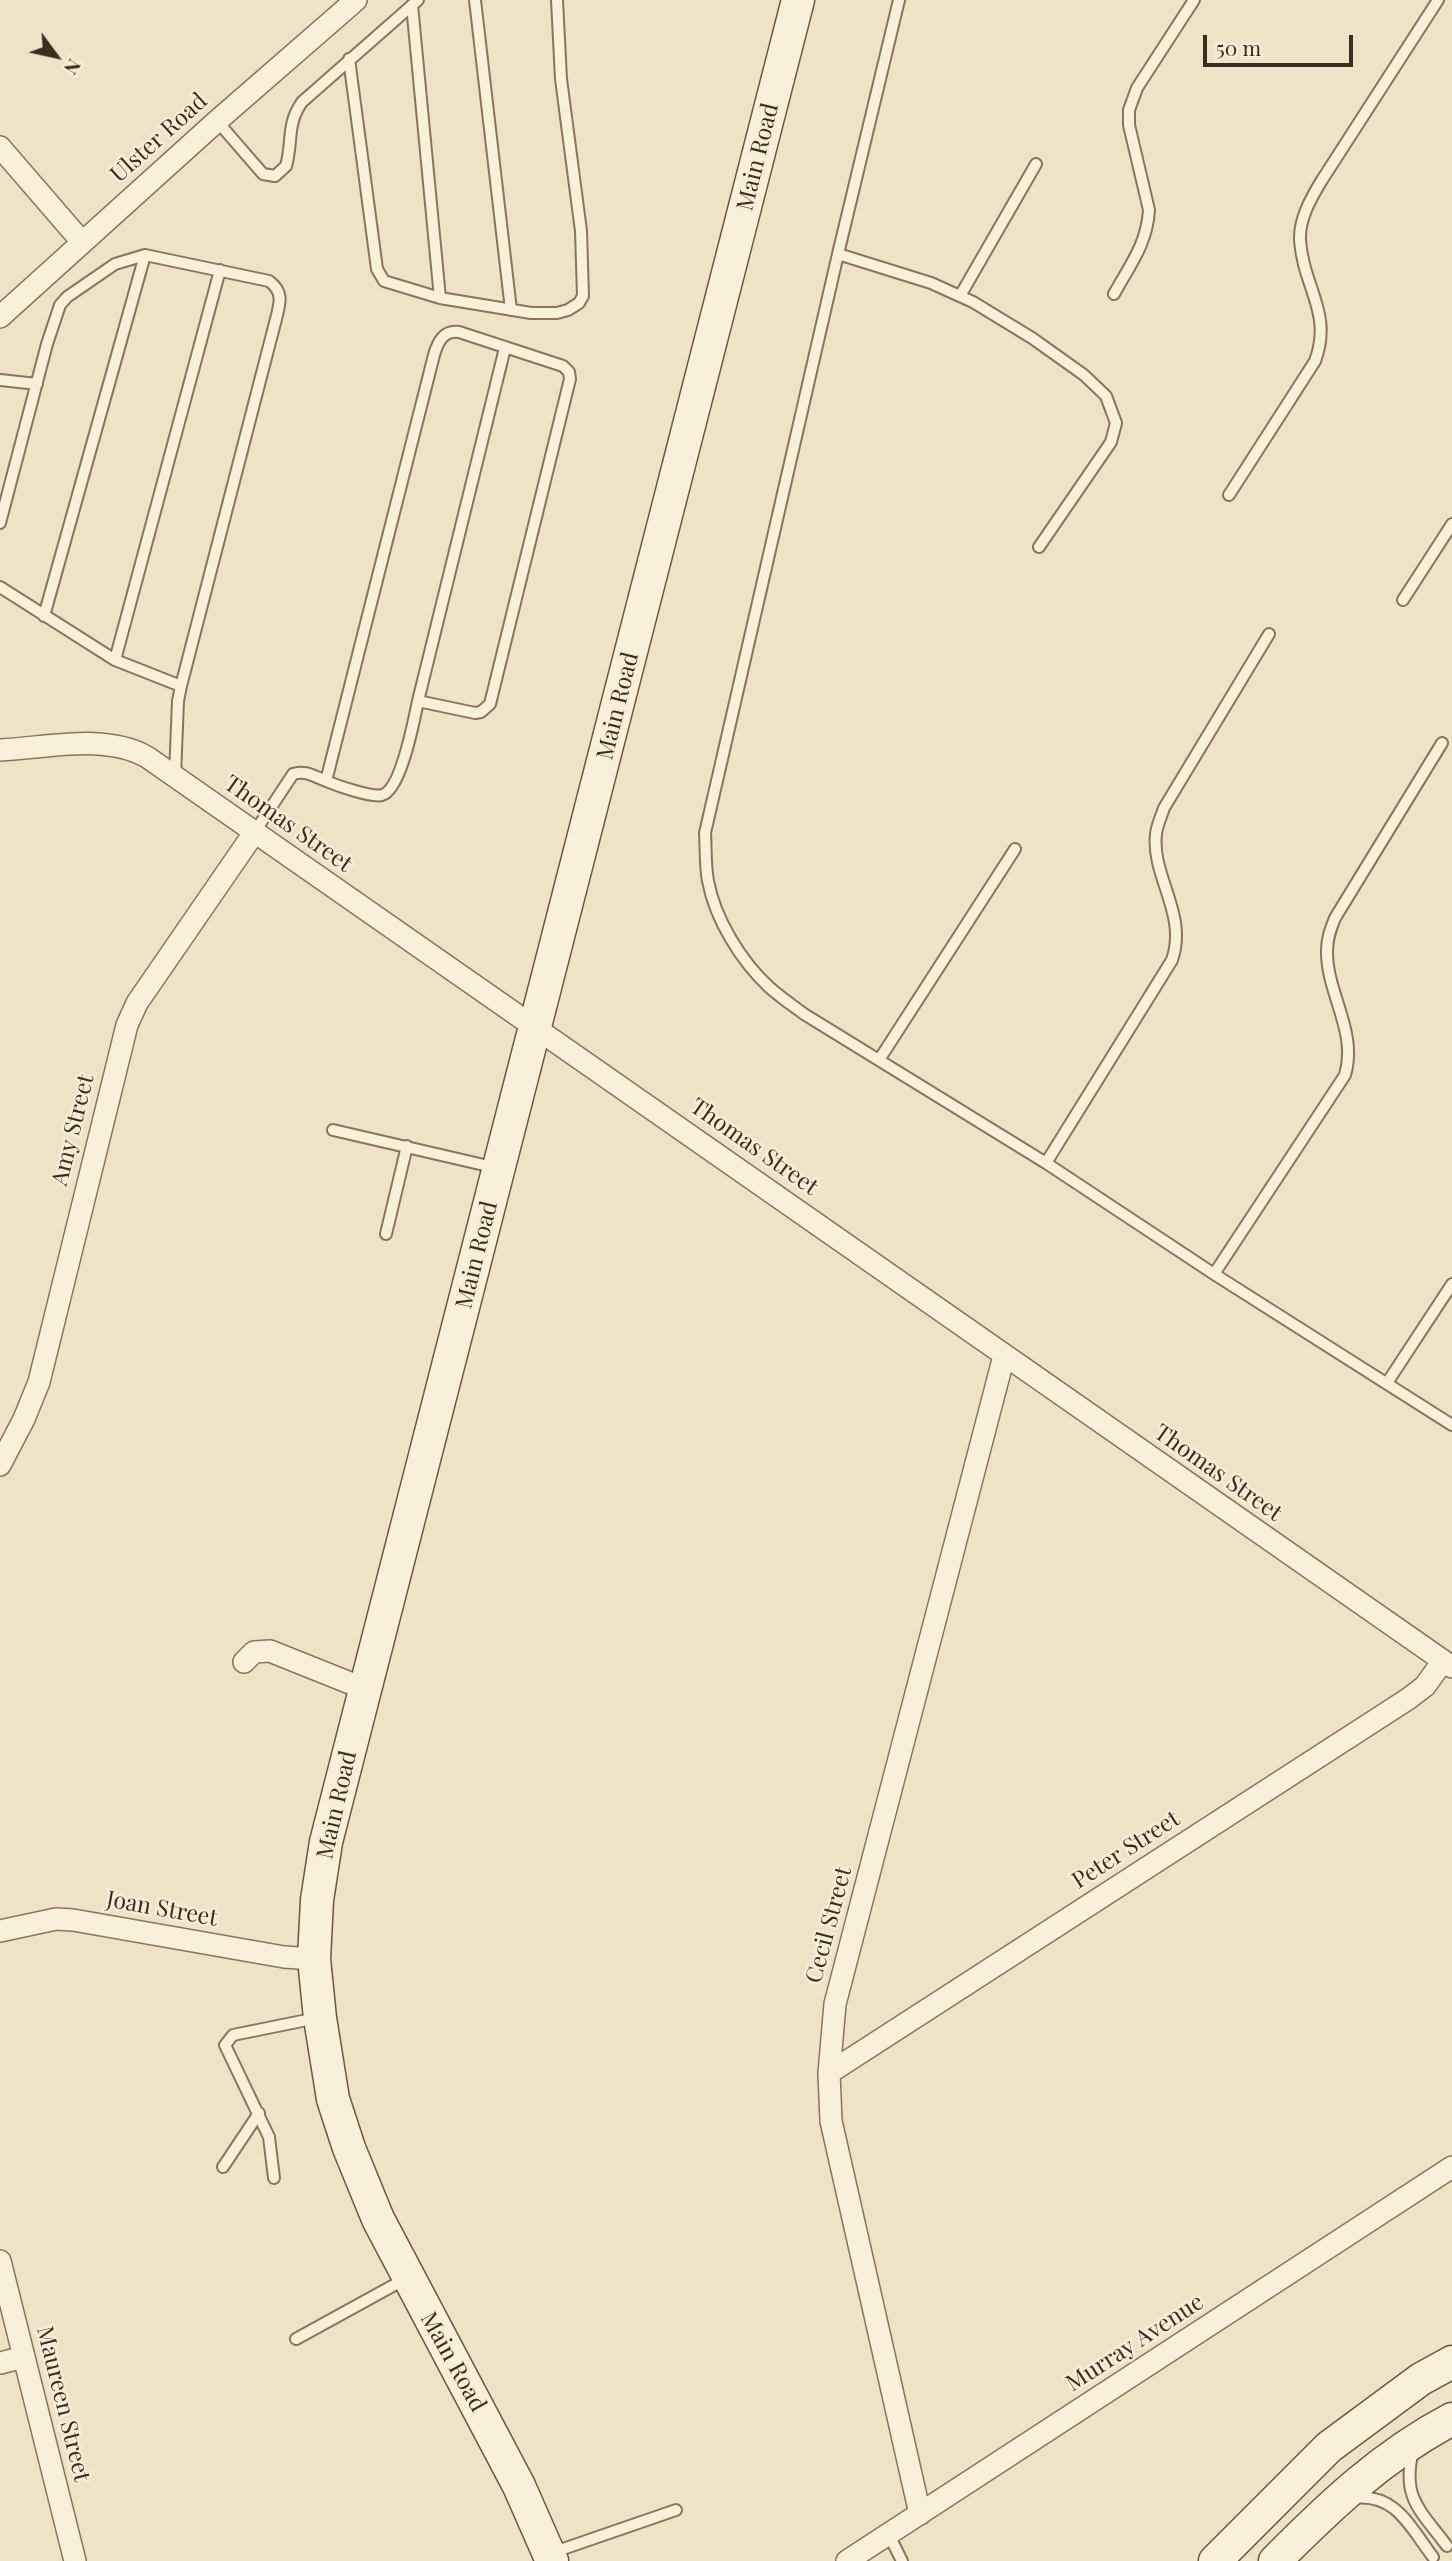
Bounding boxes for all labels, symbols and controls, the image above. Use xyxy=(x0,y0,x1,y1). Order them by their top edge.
north arrow xyxy=(21,21,91,91)
scale bar xyxy=(1207,21,1358,65)
text: 50 m xyxy=(1216,33,1261,61)
text: N xyxy=(59,55,88,80)
street label: Ulster Road xyxy=(105,88,213,188)
street label: Main Road xyxy=(731,100,785,214)
street label: Main Road xyxy=(591,649,645,763)
street label: Thomas Street xyxy=(219,770,357,878)
street label: Amy Street xyxy=(46,1071,100,1189)
street label: Thomas Street xyxy=(685,1093,823,1201)
street label: Main Road xyxy=(450,1198,504,1312)
street label: Thomas Street xyxy=(1149,1419,1287,1527)
street label: Main Road xyxy=(311,1748,363,1862)
street label: Peter Street xyxy=(1067,1805,1185,1895)
street label: Cecil Street xyxy=(800,1864,858,1986)
street label: Joan Street xyxy=(104,1886,220,1932)
street label: Murray Avenue xyxy=(1061,2288,1209,2398)
street label: Main Road xyxy=(414,2307,492,2417)
street label: Maureen Street xyxy=(30,2324,96,2484)

